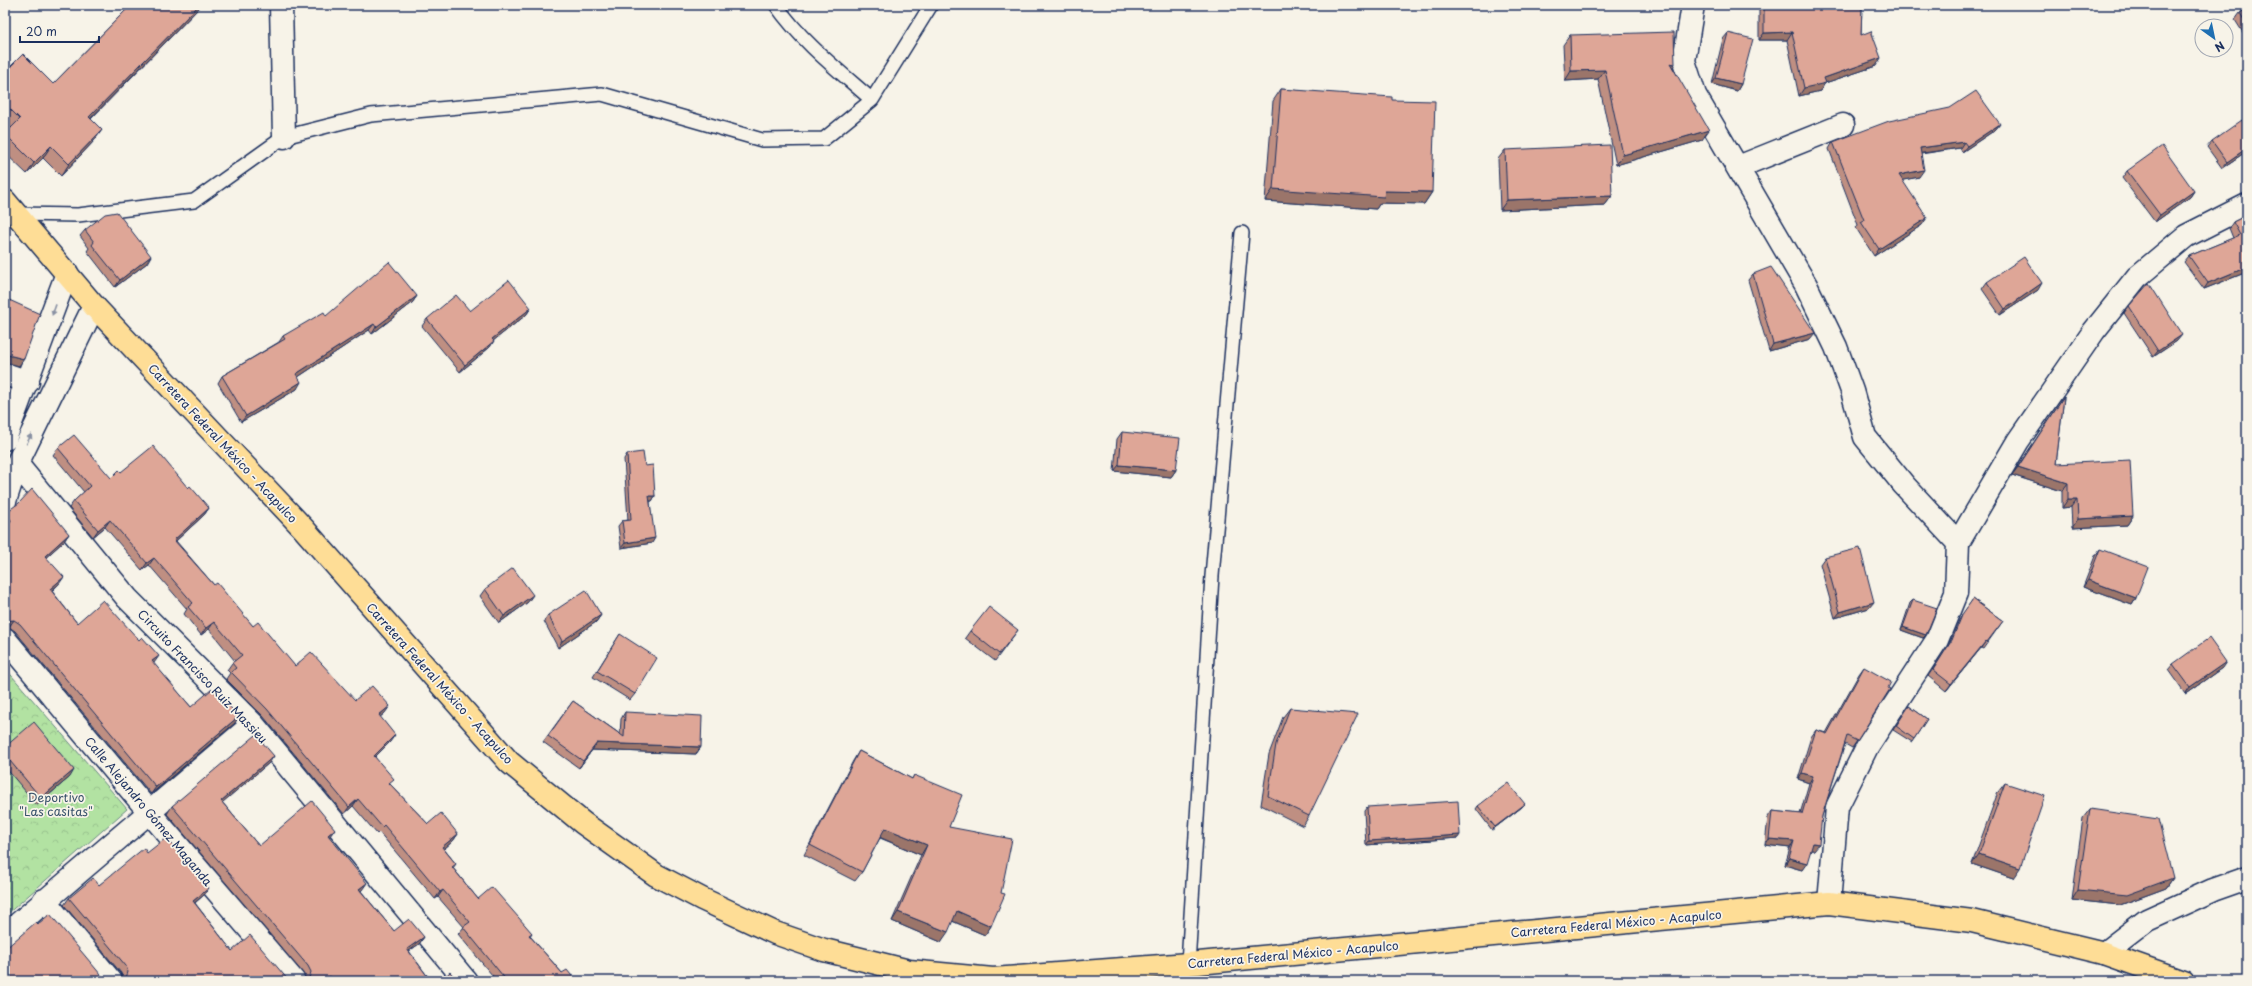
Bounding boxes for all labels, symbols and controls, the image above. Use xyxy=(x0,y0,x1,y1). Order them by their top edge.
scale bar xyxy=(20,18,99,44)
north arrow xyxy=(2194,18,2234,58)
text: 20 m xyxy=(26,22,57,40)
text: N xyxy=(2211,37,2228,56)
one-way arrow xyxy=(50,305,56,317)
street label: Carretera Federal México - Acapulco xyxy=(144,359,302,527)
one-way arrow xyxy=(26,433,32,445)
street label: Carretera Federal México - Acapulco xyxy=(362,598,518,768)
street label: Circuito Francisco Ruiz Massieu xyxy=(134,605,272,747)
street label: Calle Alejandro Gómez Maganda xyxy=(81,732,217,890)
park label: Deportivo "Las casitas" xyxy=(19,788,93,820)
street label: Carretera Federal México - Acapulco xyxy=(1510,905,1723,941)
street label: Carretera Federal México - Acapulco xyxy=(1187,936,1400,972)

